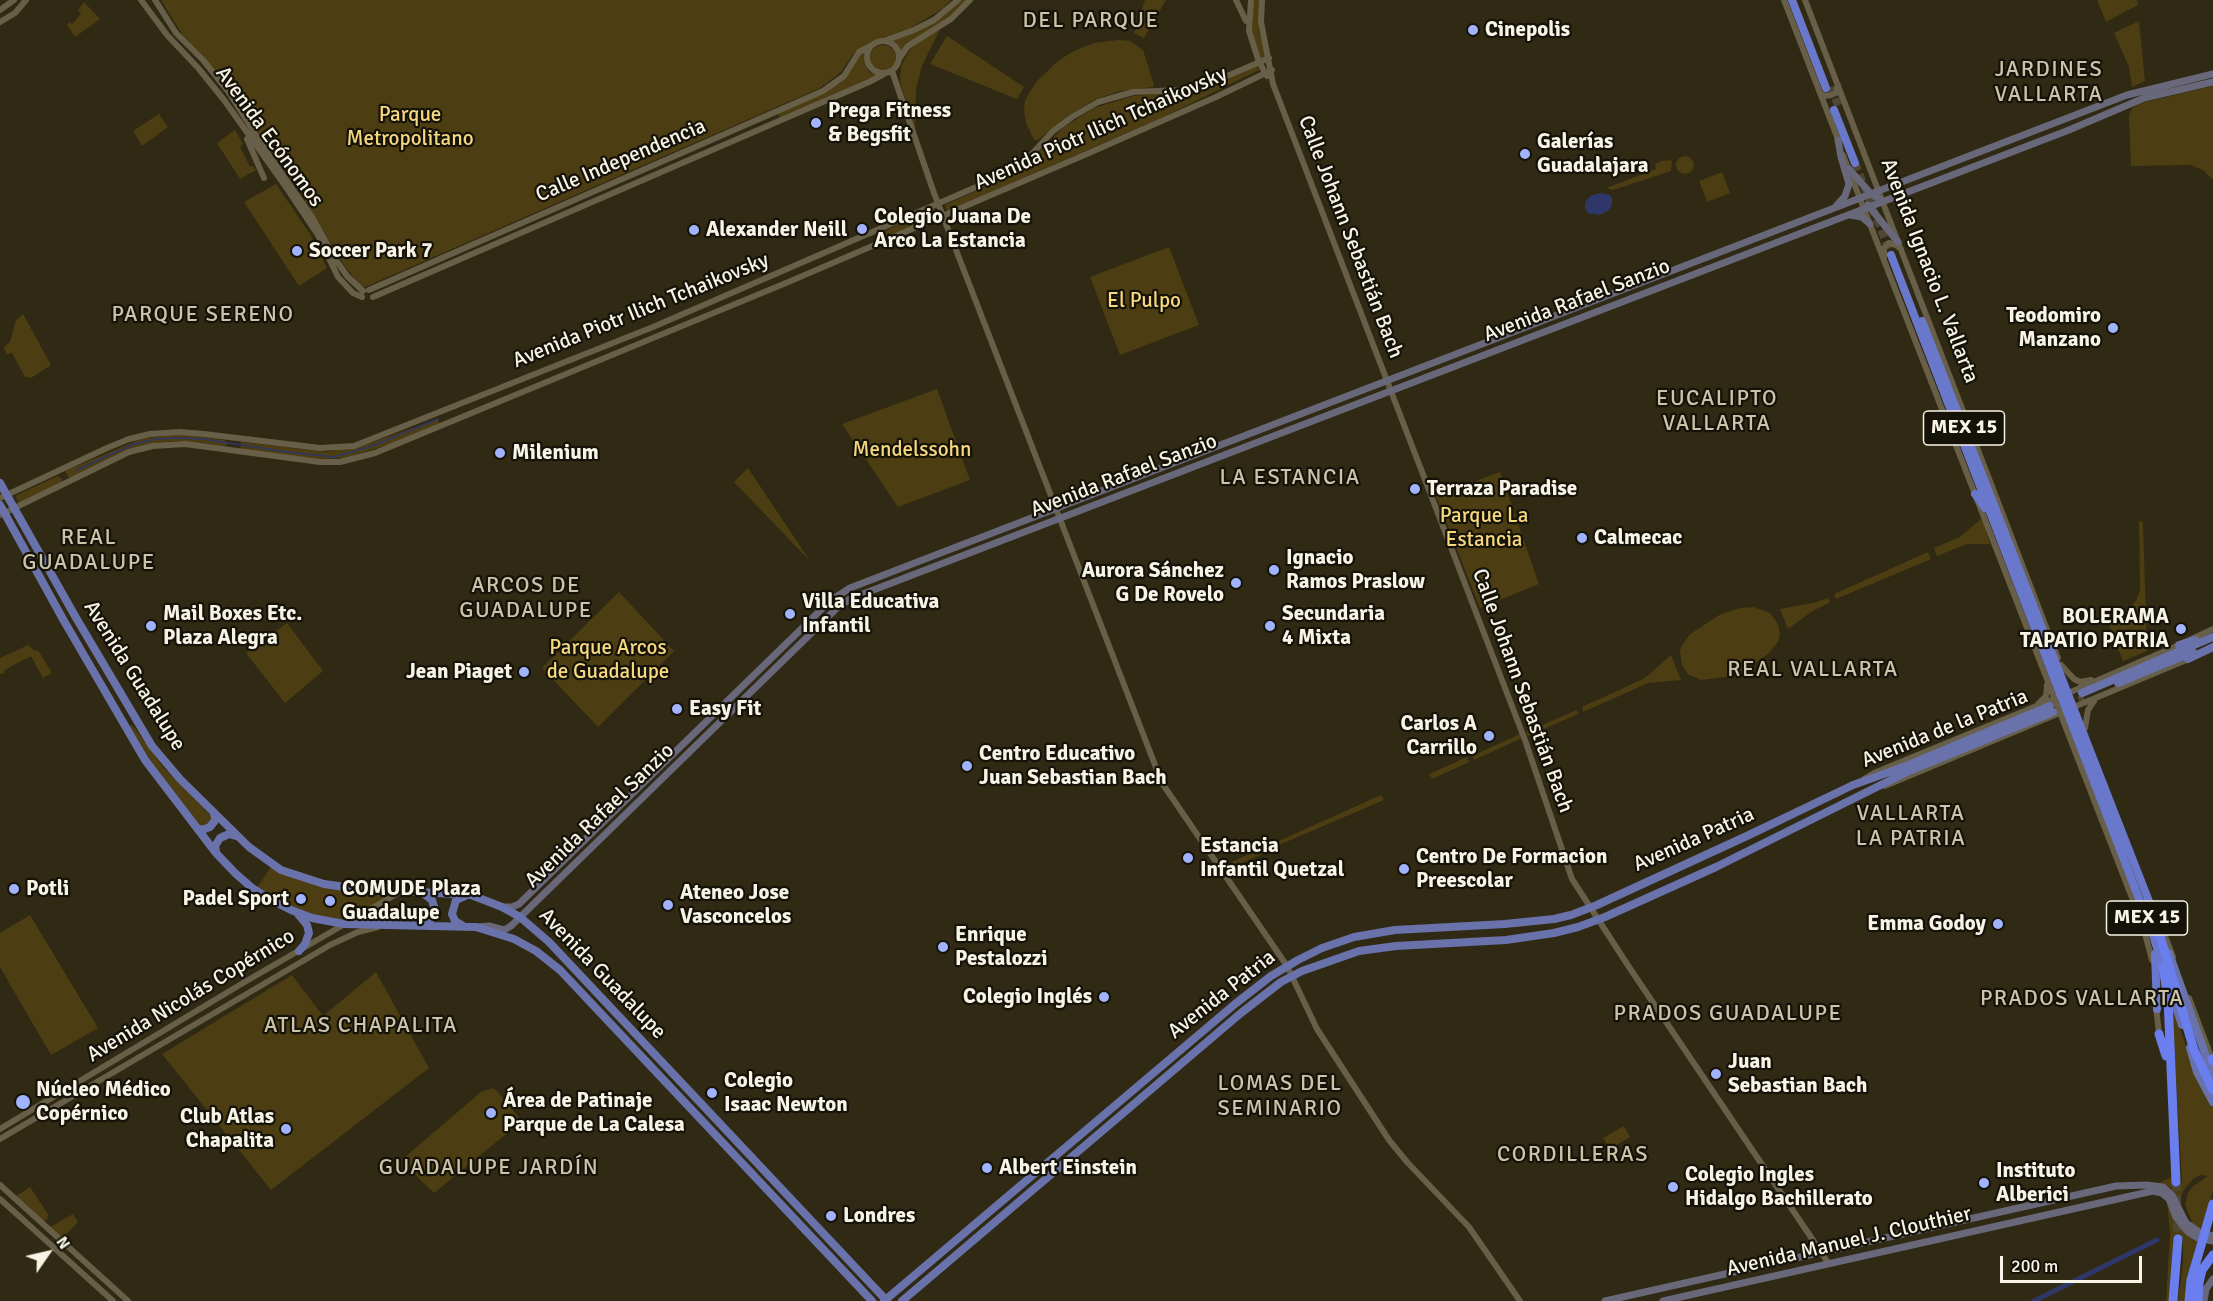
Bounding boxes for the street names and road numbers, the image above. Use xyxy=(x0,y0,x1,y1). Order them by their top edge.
street label: Avenida Ecónomos xyxy=(210,62,328,212)
street label: Avenida Piotr Ilich Tchaikovsky xyxy=(971,62,1231,196)
street label: Calle Johann Sebastián Bach xyxy=(1292,112,1408,362)
street label: Calle Independencia xyxy=(532,114,710,208)
street label: Avenida Ignacio L. Vallarta xyxy=(1875,155,1983,387)
street label: Avenida Piotr Ilich Tchaikovsky xyxy=(509,248,773,374)
street label: Avenida Rafael Sanzio xyxy=(1480,254,1674,348)
road number: MEX 15 xyxy=(1924,411,2004,445)
street label: Avenida Rafael Sanzio xyxy=(1027,429,1221,523)
street label: Calle Johann Sebastián Bach xyxy=(1466,566,1578,816)
street label: Avenida Guadalupe xyxy=(78,596,190,756)
street label: Avenida de la Patria xyxy=(1858,684,2032,774)
street label: Avenida Rafael Sanzio xyxy=(520,738,680,894)
street label: Avenida Patria xyxy=(1630,802,1758,878)
road number: MEX 15 xyxy=(2106,901,2188,935)
street label: Avenida Guadalupe xyxy=(533,903,671,1045)
street label: Avenida Nicolás Copérnico xyxy=(83,924,299,1068)
street label: Avenida Patria xyxy=(1163,945,1281,1045)
street label: Avenida Manuel J. Clouthier xyxy=(1724,1202,1974,1282)

